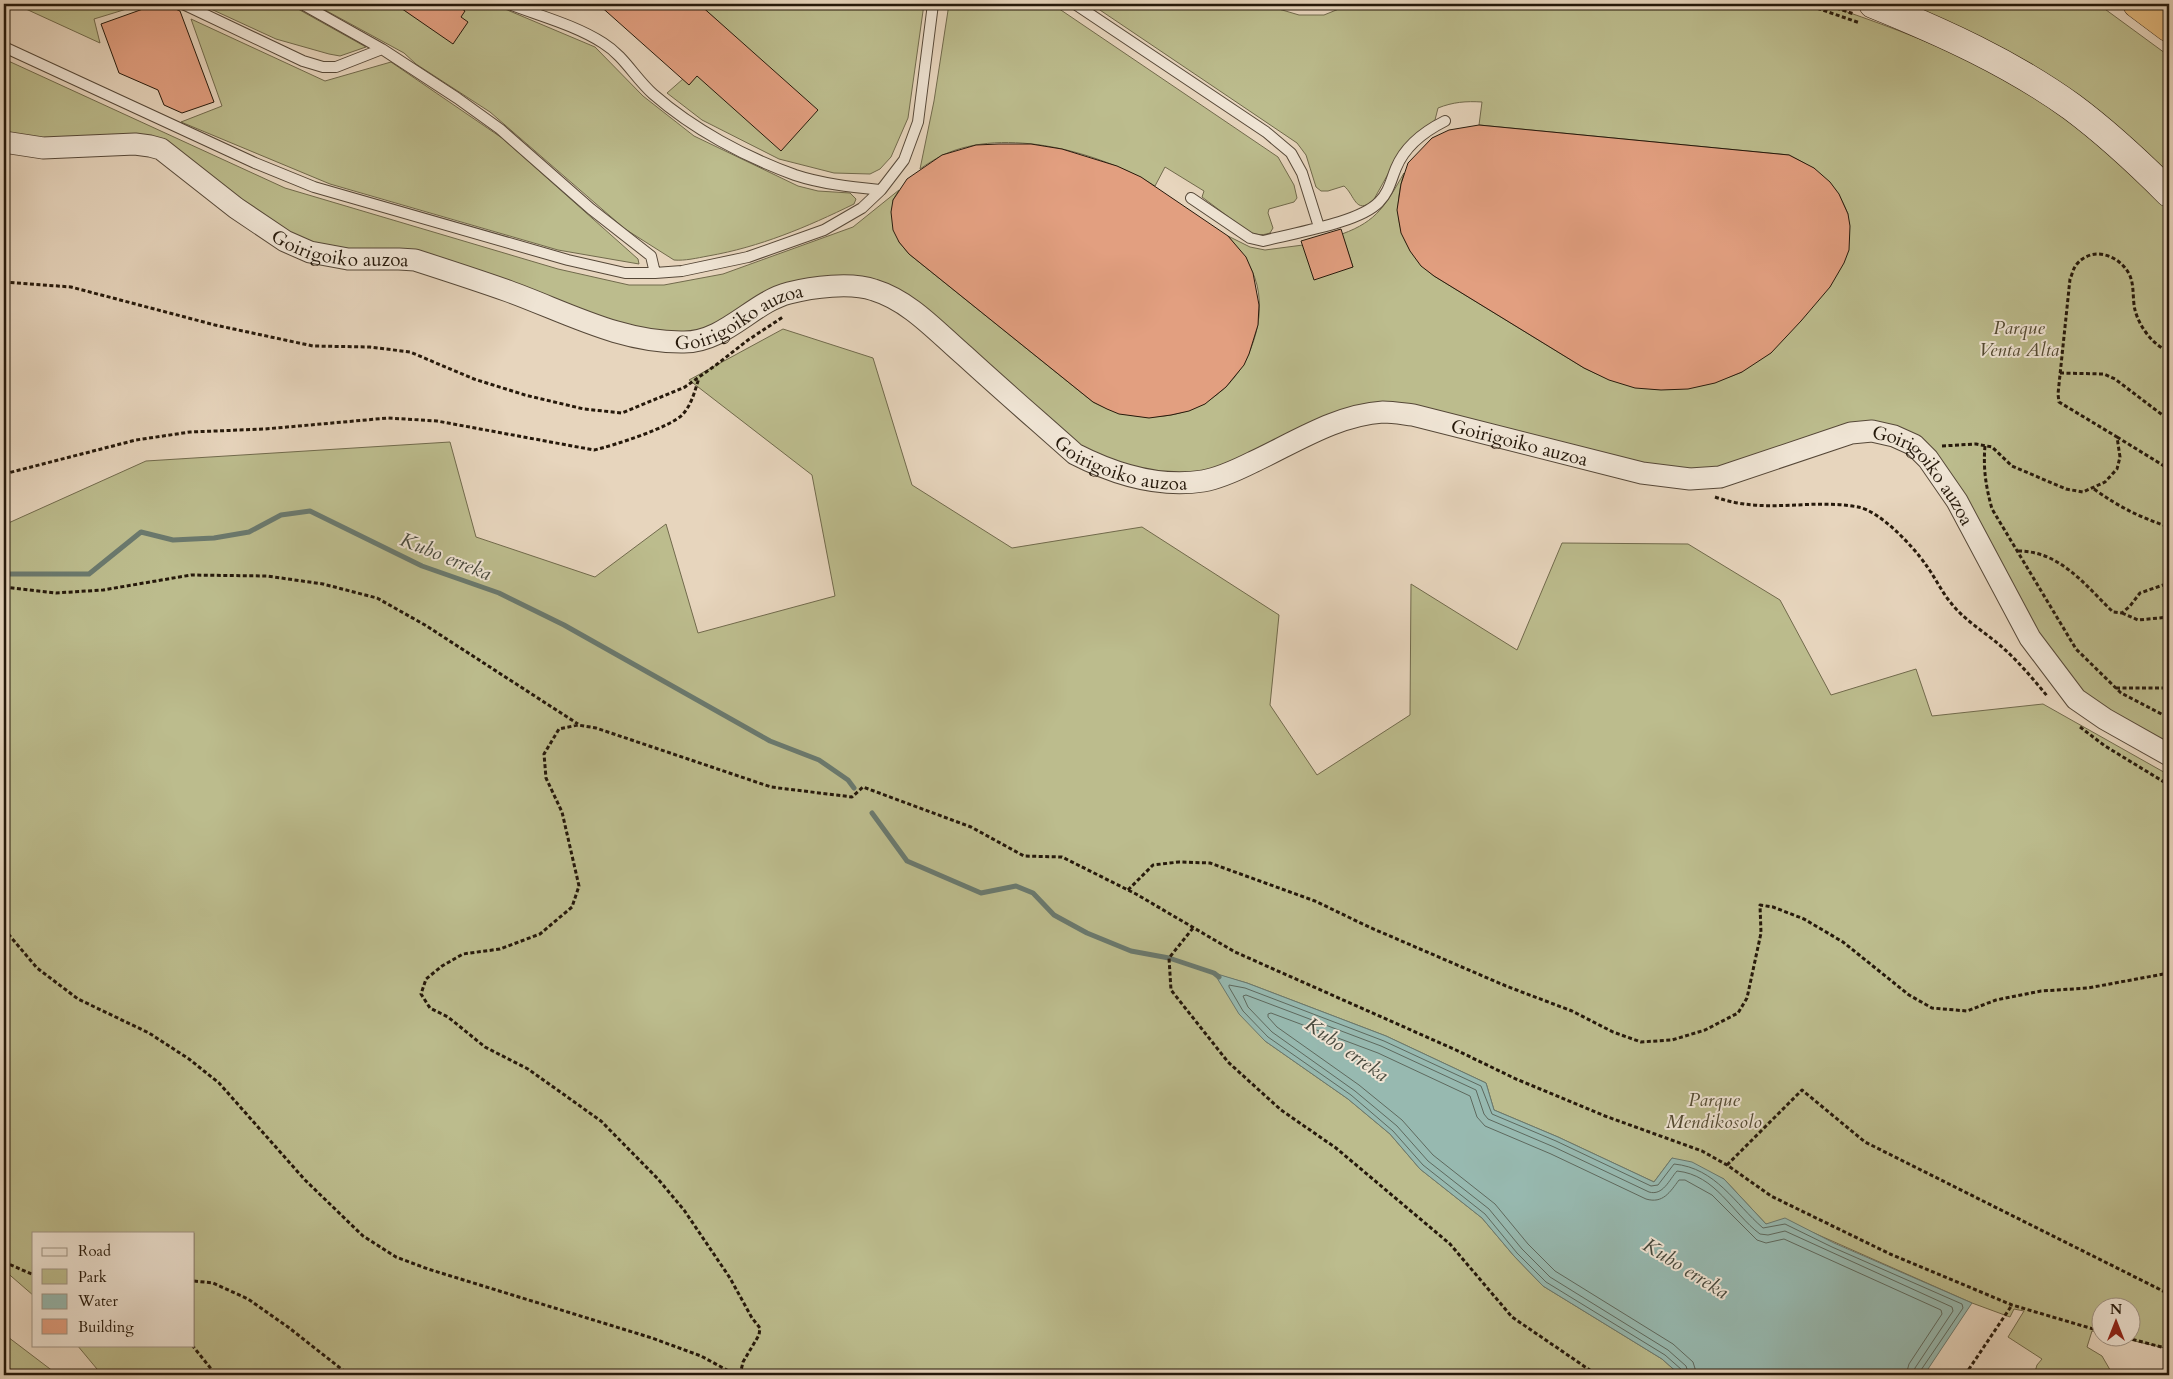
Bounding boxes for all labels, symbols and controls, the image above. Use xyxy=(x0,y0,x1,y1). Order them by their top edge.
street label: Goirigoiko auzoa xyxy=(266,223,409,274)
street label: Goirigoiko auzoa xyxy=(675,278,805,356)
park label: Parque Venta Alta xyxy=(1979,315,2060,363)
street label: Goirigoiko auzoa xyxy=(1448,413,1591,473)
street label: Goirigoiko auzoa xyxy=(1870,419,1980,530)
street label: Goirigoiko auzoa xyxy=(1048,430,1188,497)
water label: Kubo erreka xyxy=(396,526,495,587)
water label: Kubo erreka xyxy=(1300,1011,1394,1088)
park label: Parque Mendikosolo xyxy=(1666,1087,1762,1135)
legend xyxy=(32,1232,195,1346)
water label: Kubo erreka xyxy=(1638,1232,1734,1305)
text: Road xyxy=(78,1241,111,1261)
text: Park xyxy=(78,1267,107,1287)
text: Water xyxy=(77,1291,119,1311)
north arrow xyxy=(2090,1296,2140,1346)
text: N xyxy=(2110,1300,2122,1319)
text: Building xyxy=(78,1317,134,1337)

